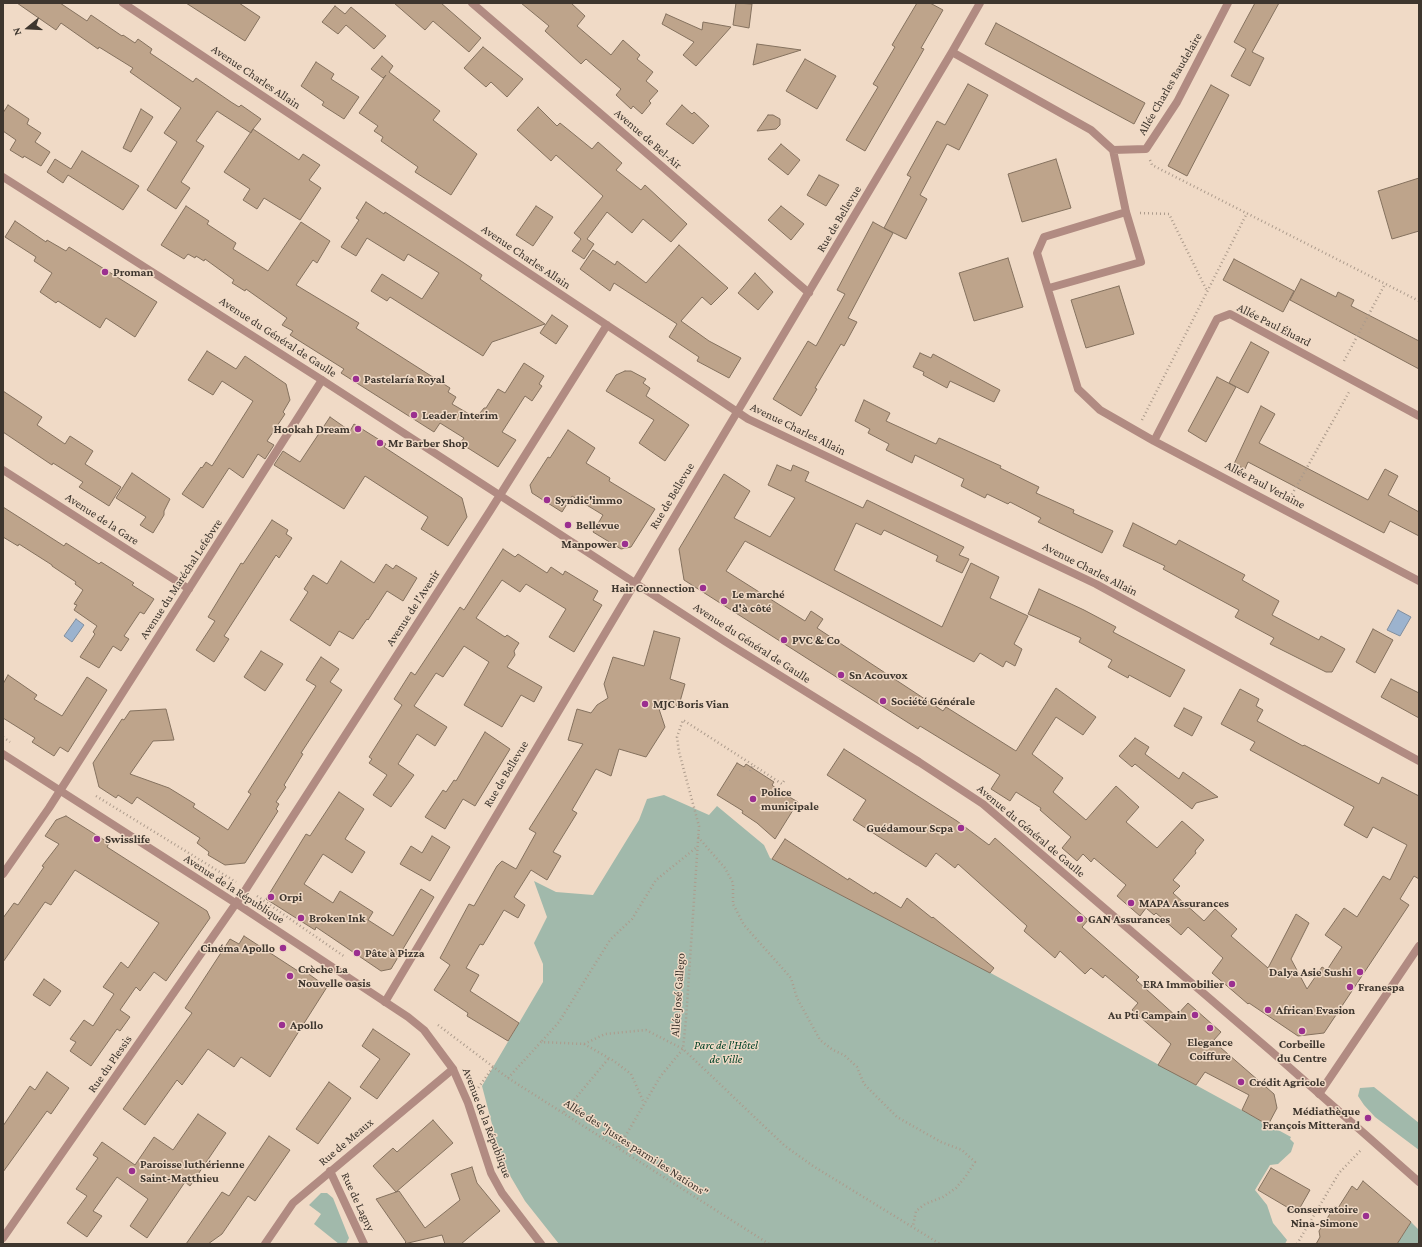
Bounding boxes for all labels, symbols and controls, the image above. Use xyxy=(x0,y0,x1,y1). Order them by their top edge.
north arrow xyxy=(8,8,48,48)
text: N xyxy=(10,26,23,37)
street label: Allée Charles Baudelaire xyxy=(1135,30,1205,138)
street label: Avenue Charles Allain xyxy=(209,42,303,112)
street label: Avenue de Bel-Air xyxy=(611,106,685,172)
street label: Rue de Bellevue xyxy=(814,183,864,255)
street label: Avenue Charles Allain xyxy=(479,222,573,292)
place label: Proman xyxy=(113,265,153,279)
marker: Proman xyxy=(100,267,110,277)
street label: Avenue du Général de Gaulle xyxy=(217,294,339,380)
street label: Allée Paul Éluard xyxy=(1235,300,1313,350)
place label: Pastelaría Royal xyxy=(364,372,445,386)
marker: Pastelaría Royal xyxy=(351,374,361,384)
street label: Avenue Charles Allain xyxy=(748,400,848,458)
place label: Leader Interim xyxy=(422,408,498,422)
marker: Leader Interim xyxy=(409,410,419,420)
place label: Hookah Dream xyxy=(273,422,350,436)
marker: Hookah Dream xyxy=(353,424,363,434)
place label: Mr Barber Shop xyxy=(388,436,468,450)
marker: Mr Barber Shop xyxy=(375,438,385,448)
street label: Allée Paul Verlaine xyxy=(1223,458,1307,512)
street label: Rue de Bellevue xyxy=(647,460,697,532)
street label: Avenue de la Gare xyxy=(63,490,141,548)
place label: Syndic'immo xyxy=(555,493,622,507)
marker: Syndic'immo xyxy=(542,495,552,505)
street label: Avenue du Maréchal Lefebvre xyxy=(137,516,225,642)
place label: Bellevue xyxy=(576,518,619,532)
marker: Bellevue xyxy=(563,520,573,530)
place label: Manpower xyxy=(561,537,617,551)
marker: Manpower xyxy=(620,539,630,549)
street label: Avenue Charles Allain xyxy=(1040,539,1140,599)
street label: Avenue de l'Avenir xyxy=(383,567,443,649)
place label: Hair Connection xyxy=(611,581,695,595)
marker: Hair Connection xyxy=(698,583,708,593)
place label: Le marché d'à côté xyxy=(732,587,785,615)
marker: Le marché d'à côté xyxy=(719,596,729,606)
street label: Avenue du Général de Gaulle xyxy=(691,600,813,686)
place label: PVC & Co xyxy=(792,633,840,647)
marker: PVC & Co xyxy=(779,635,789,645)
place label: Sn Acouvox xyxy=(849,668,907,682)
marker: Sn Acouvox xyxy=(836,670,846,680)
place label: Société Générale xyxy=(891,694,975,708)
marker: Société Générale xyxy=(878,696,888,706)
place label: MJC Boris Vian xyxy=(653,697,729,711)
marker: MJC Boris Vian xyxy=(640,699,650,709)
street label: Rue de Bellevue xyxy=(481,738,531,810)
street label: Avenue du Général de Gaulle xyxy=(974,781,1088,881)
place label: Police municipale xyxy=(761,785,819,813)
marker: Police municipale xyxy=(748,794,758,804)
place label: Guédamour Scpa xyxy=(866,821,953,835)
marker: Guédamour Scpa xyxy=(956,823,966,833)
place label: Swisslife xyxy=(105,832,150,846)
marker: Swisslife xyxy=(92,834,102,844)
street label: Avenue de la République xyxy=(181,851,287,927)
place label: Orpi xyxy=(279,890,302,904)
marker: Orpi xyxy=(266,892,276,902)
place label: MAPA Assurances xyxy=(1139,896,1229,910)
marker: MAPA Assurances xyxy=(1126,898,1136,908)
place label: Broken Ink xyxy=(309,911,365,925)
place label: GAN Assurances xyxy=(1088,912,1170,926)
marker: Broken Ink xyxy=(296,913,306,923)
marker: GAN Assurances xyxy=(1075,914,1085,924)
place label: Cinéma Apollo xyxy=(200,941,275,955)
marker: Cinéma Apollo xyxy=(278,943,288,953)
place label: Pâte à Pizza xyxy=(365,946,425,960)
marker: Pâte à Pizza xyxy=(352,948,362,958)
street label: Allée José Gallego xyxy=(668,953,688,1037)
place label: Crèche La Nouvelle oasis xyxy=(298,962,371,990)
place label: Dalya Asie Sushi xyxy=(1269,965,1352,979)
marker: Dalya Asie Sushi xyxy=(1355,967,1365,977)
marker: Crèche La Nouvelle oasis xyxy=(285,971,295,981)
place label: ERA Immobilier xyxy=(1143,977,1224,991)
marker: ERA Immobilier xyxy=(1227,979,1237,989)
place label: Franespa xyxy=(1358,980,1404,994)
marker: Franespa xyxy=(1345,982,1355,992)
place label: African Evasion xyxy=(1276,1003,1355,1017)
marker: African Evasion xyxy=(1263,1005,1273,1015)
place label: Au Pti Campain xyxy=(1108,1008,1187,1022)
marker: Au Pti Campain xyxy=(1190,1010,1200,1020)
place label: Apollo xyxy=(290,1018,323,1032)
marker: Apollo xyxy=(277,1020,287,1030)
marker: Elegance Coiffure xyxy=(1205,1023,1215,1033)
marker: Corbeille du Centre xyxy=(1297,1026,1307,1036)
street label: Rue du Plessis xyxy=(85,1032,135,1096)
place label: Elegance Coiffure xyxy=(1187,1035,1233,1063)
place label: Corbeille du Centre xyxy=(1277,1037,1327,1065)
park label: Parc de l’Hôtel de Ville xyxy=(694,1038,758,1066)
street label: Avenue de la République xyxy=(459,1066,515,1180)
place label: Crédit Agricole xyxy=(1249,1075,1325,1089)
marker: Crédit Agricole xyxy=(1236,1077,1246,1087)
street label: Allée des "Justes parmi les Nations" xyxy=(561,1096,711,1200)
place label: Médiathèque François Mitterand xyxy=(1262,1104,1360,1132)
marker: Médiathèque François Mitterand xyxy=(1363,1113,1373,1123)
street label: Rue de Meaux xyxy=(316,1115,376,1169)
place label: Paroisse luthérienne Saint-Matthieu xyxy=(140,1157,245,1185)
marker: Paroisse luthérienne Saint-Matthieu xyxy=(127,1166,137,1176)
street label: Rue de Lagny xyxy=(338,1170,378,1234)
place label: Conservatoire Nina-Simone xyxy=(1287,1202,1358,1230)
marker: Conservatoire Nina-Simone xyxy=(1361,1211,1371,1221)

